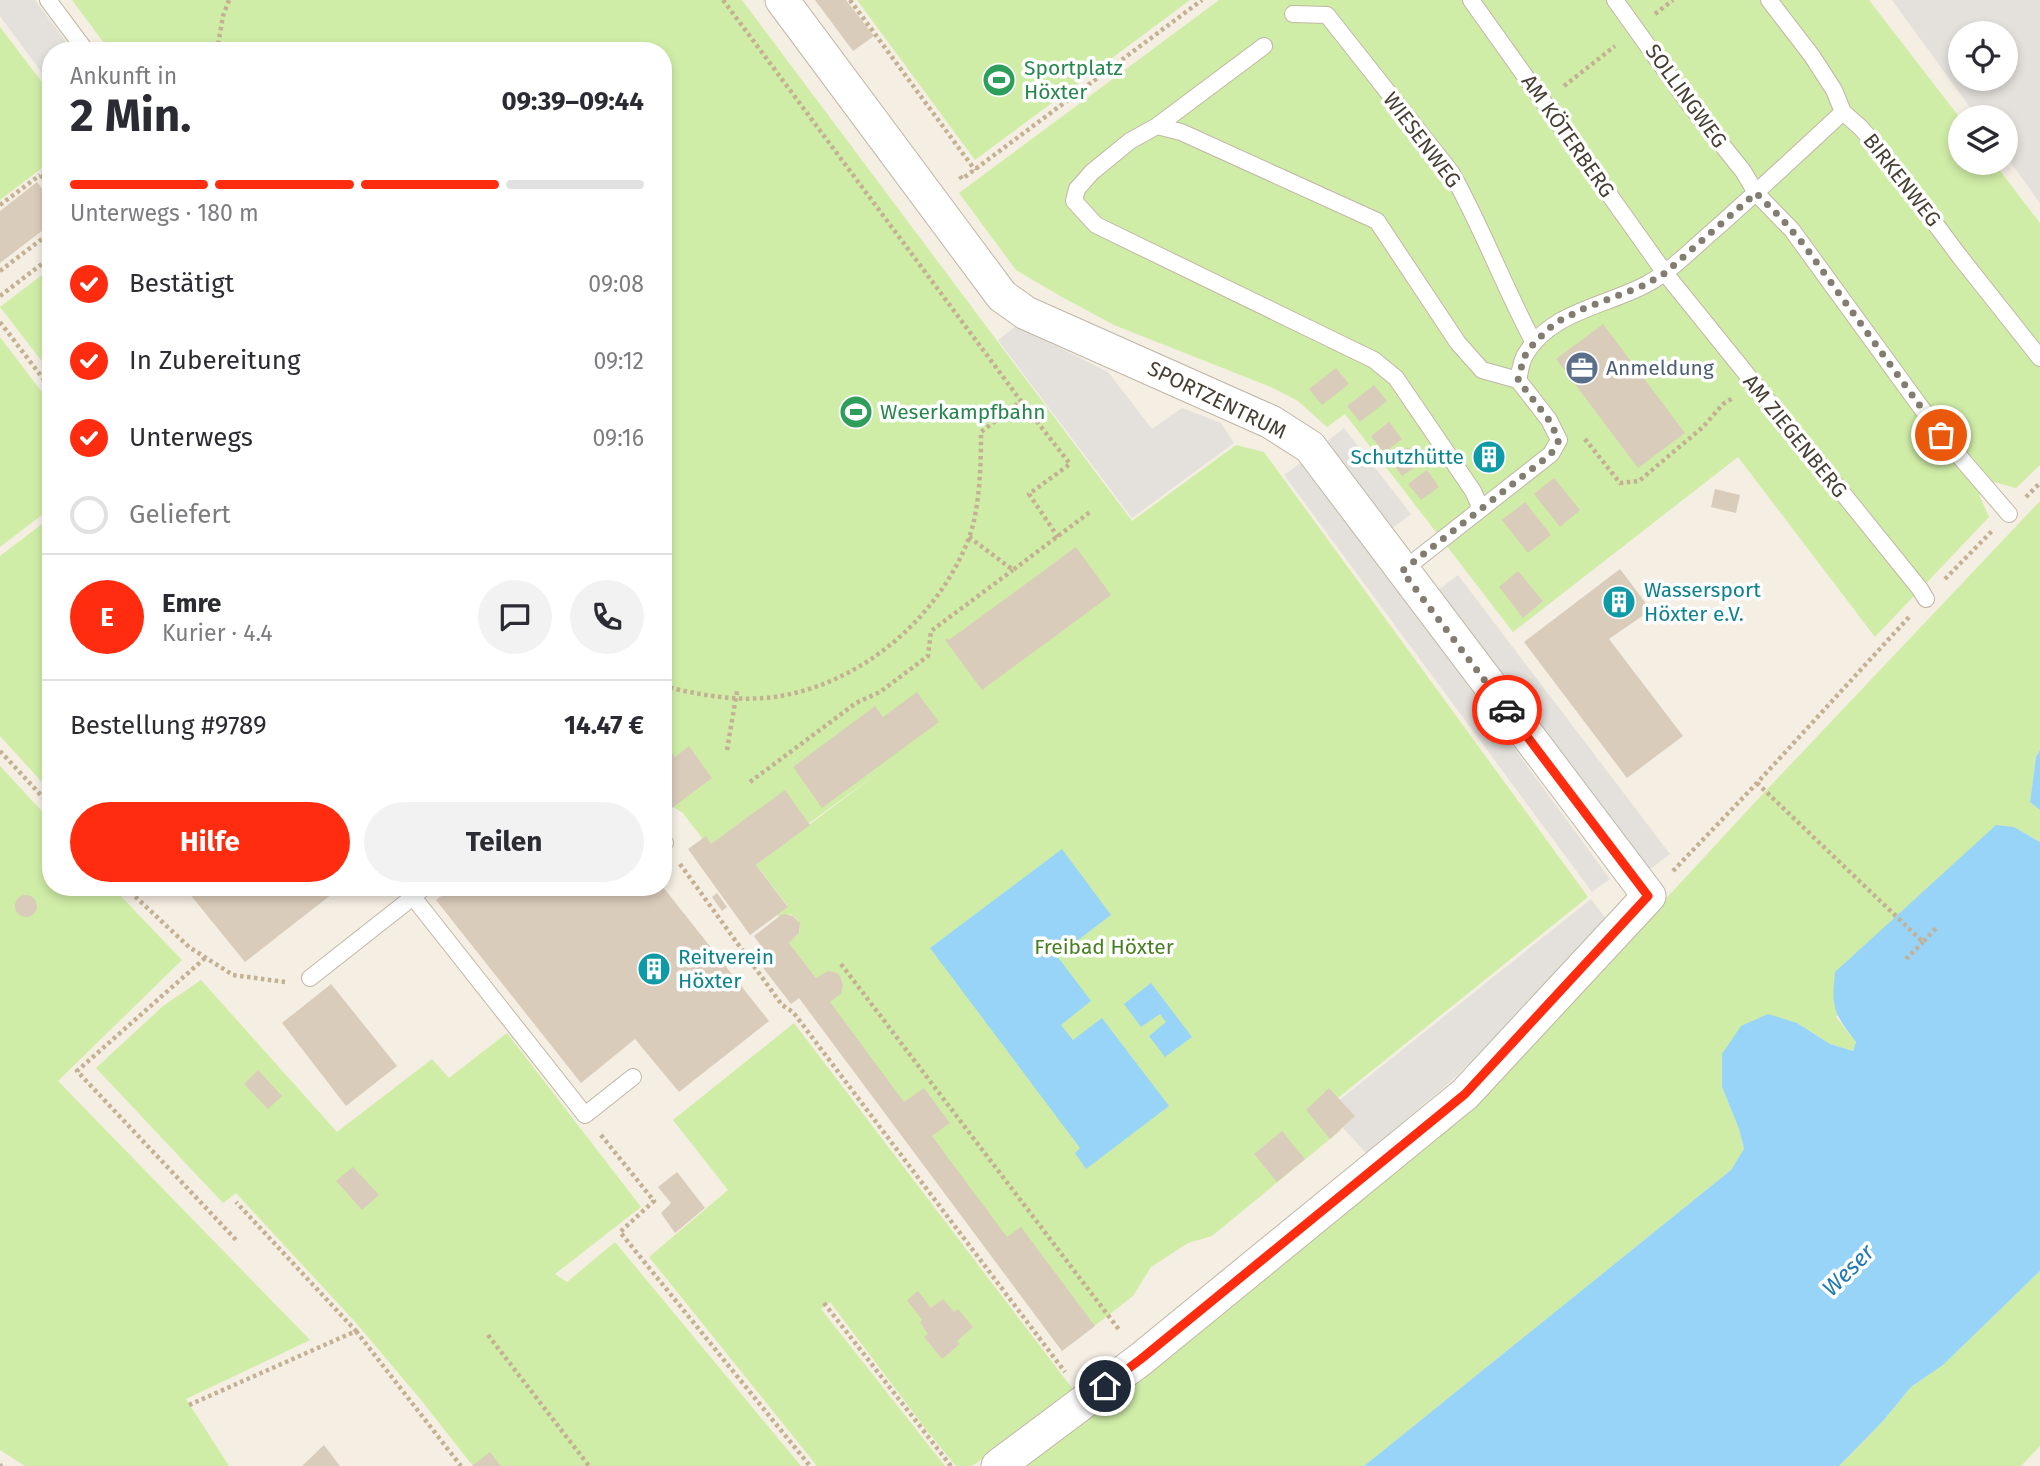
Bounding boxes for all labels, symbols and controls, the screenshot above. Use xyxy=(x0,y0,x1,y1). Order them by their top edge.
map controls xyxy=(1948,21,2018,175)
button: locate xyxy=(1948,21,2018,91)
street label: SOLLINGWEG xyxy=(1640,39,1732,153)
place label: Sportplatz Höxter xyxy=(1024,55,1123,105)
sports icon: Sportplatz Höxter xyxy=(980,61,1018,99)
text: Ankunft in xyxy=(70,62,177,90)
street label: AM KÖTERBERG xyxy=(1516,69,1620,203)
text: 09:39–09:44 xyxy=(502,86,644,117)
street label: WIESENWEG xyxy=(1378,87,1466,193)
text: 2 Min. xyxy=(70,88,191,143)
button: layers xyxy=(1948,105,2018,175)
street label: BIRKENWEG xyxy=(1858,128,1946,232)
text: Unterwegs · 180 m xyxy=(70,199,259,227)
icon: check xyxy=(70,265,108,303)
text: Bestätigt xyxy=(129,268,234,299)
text: 09:08 xyxy=(588,270,644,298)
icon: check xyxy=(70,342,108,380)
text: In Zubereitung xyxy=(129,345,301,376)
text: 09:12 xyxy=(593,347,644,375)
office icon: Anmeldung xyxy=(1563,349,1601,387)
street label: SPORTZENTRUM xyxy=(1143,355,1291,445)
place label: Anmeldung xyxy=(1606,355,1714,381)
street label: AM ZIEGENBERG xyxy=(1737,369,1853,503)
sports icon: Weserkampfbahn xyxy=(837,393,875,431)
place label: Weserkampfbahn xyxy=(880,399,1046,425)
pin xyxy=(1911,405,1971,465)
icon: bag xyxy=(1922,416,1960,454)
icon: check xyxy=(70,419,108,457)
text: Unterwegs xyxy=(129,422,253,453)
text: 09:16 xyxy=(593,424,644,452)
building icon: Schutzhütte xyxy=(1470,438,1508,476)
place label: Schutzhütte xyxy=(1350,444,1464,470)
text: Geliefert xyxy=(129,499,231,530)
place label: Wassersport Höxter e.V. xyxy=(1644,577,1761,627)
button: chat xyxy=(478,580,552,654)
button: phone xyxy=(570,580,644,654)
building icon: Wassersport Höxter e.V. xyxy=(1600,583,1638,621)
text: Emre xyxy=(162,588,221,619)
text: E xyxy=(100,602,114,633)
text: Kurier · 4.4 xyxy=(162,619,272,647)
courier xyxy=(1472,675,1542,745)
icon: car xyxy=(1488,691,1526,729)
text: Bestellung #9789 xyxy=(70,710,267,741)
text: 14.47 € xyxy=(564,710,644,741)
button: Hilfe xyxy=(70,802,350,882)
button: Teilen xyxy=(364,802,644,882)
park label: Freibad Höxter xyxy=(1034,934,1174,960)
place label: Reitverein Höxter xyxy=(678,944,774,994)
building icon: Reitverein Höxter xyxy=(635,950,673,988)
water label: Weser xyxy=(1816,1237,1881,1302)
pin xyxy=(1075,1356,1135,1416)
icon: home xyxy=(1086,1367,1124,1405)

